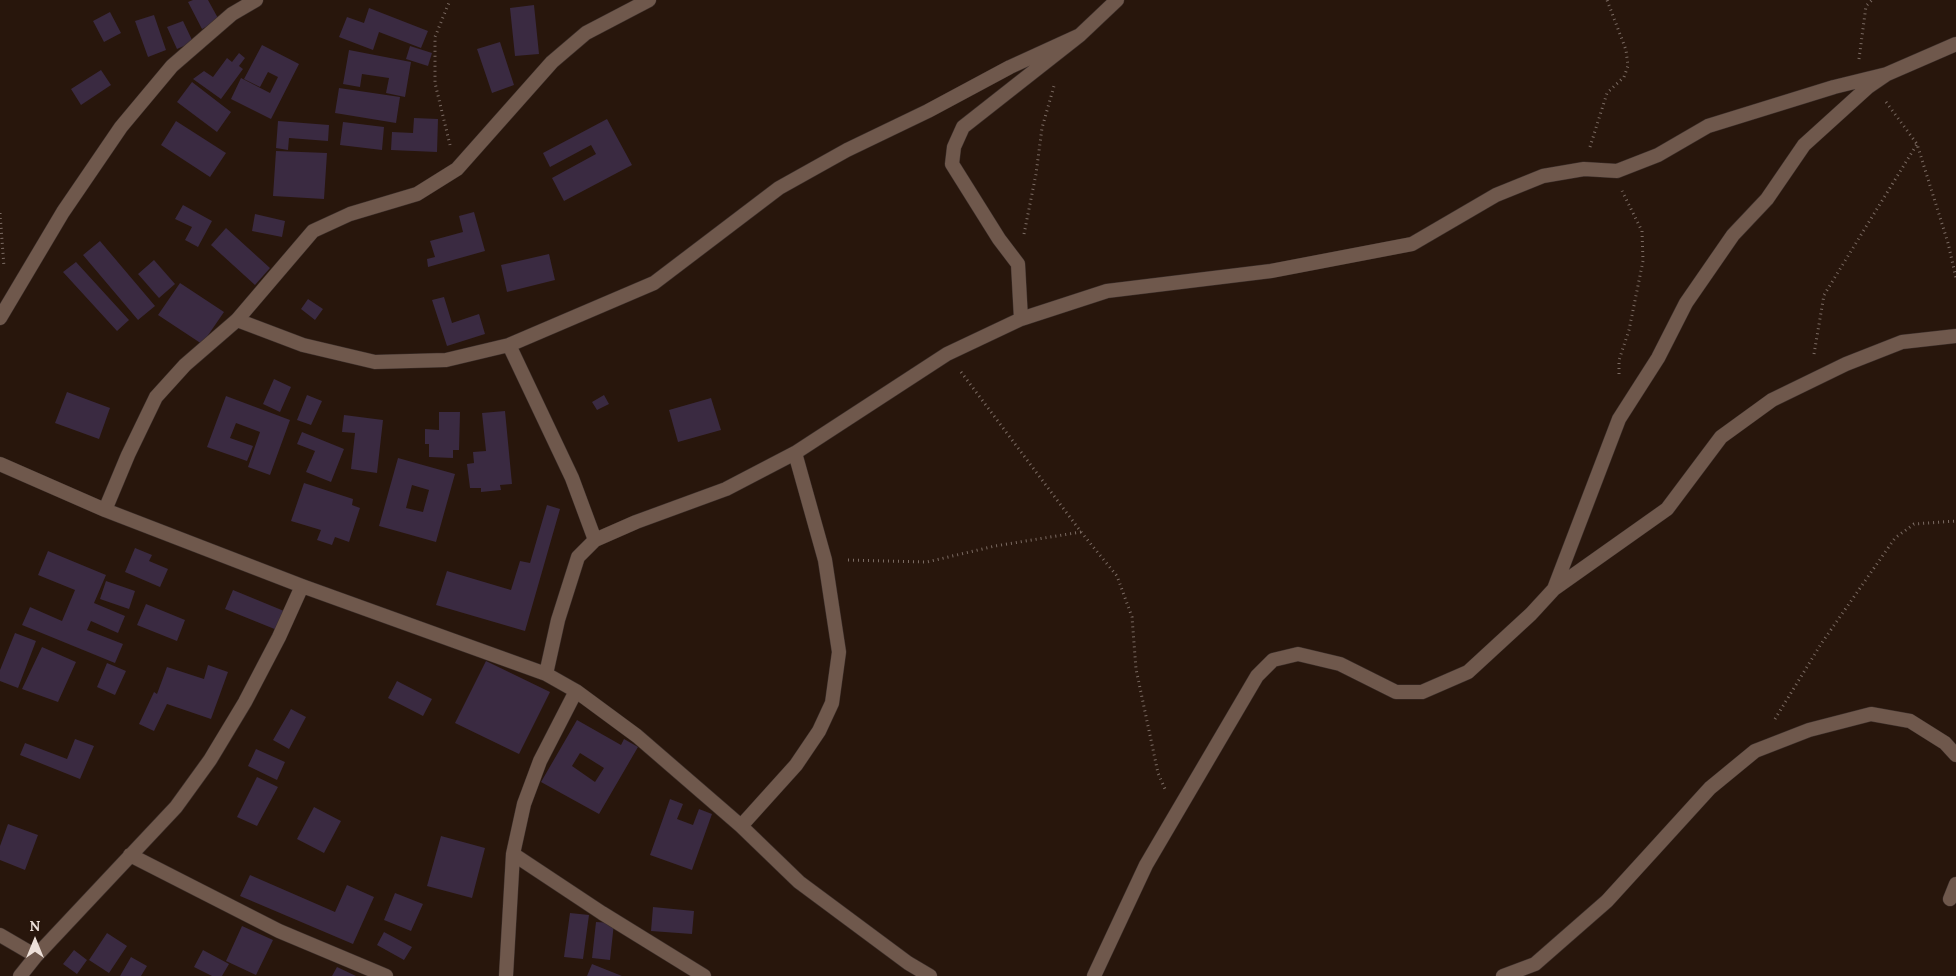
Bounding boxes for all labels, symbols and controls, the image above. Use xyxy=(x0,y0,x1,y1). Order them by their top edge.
north arrow xyxy=(10,916,60,966)
text: N xyxy=(30,917,40,935)

